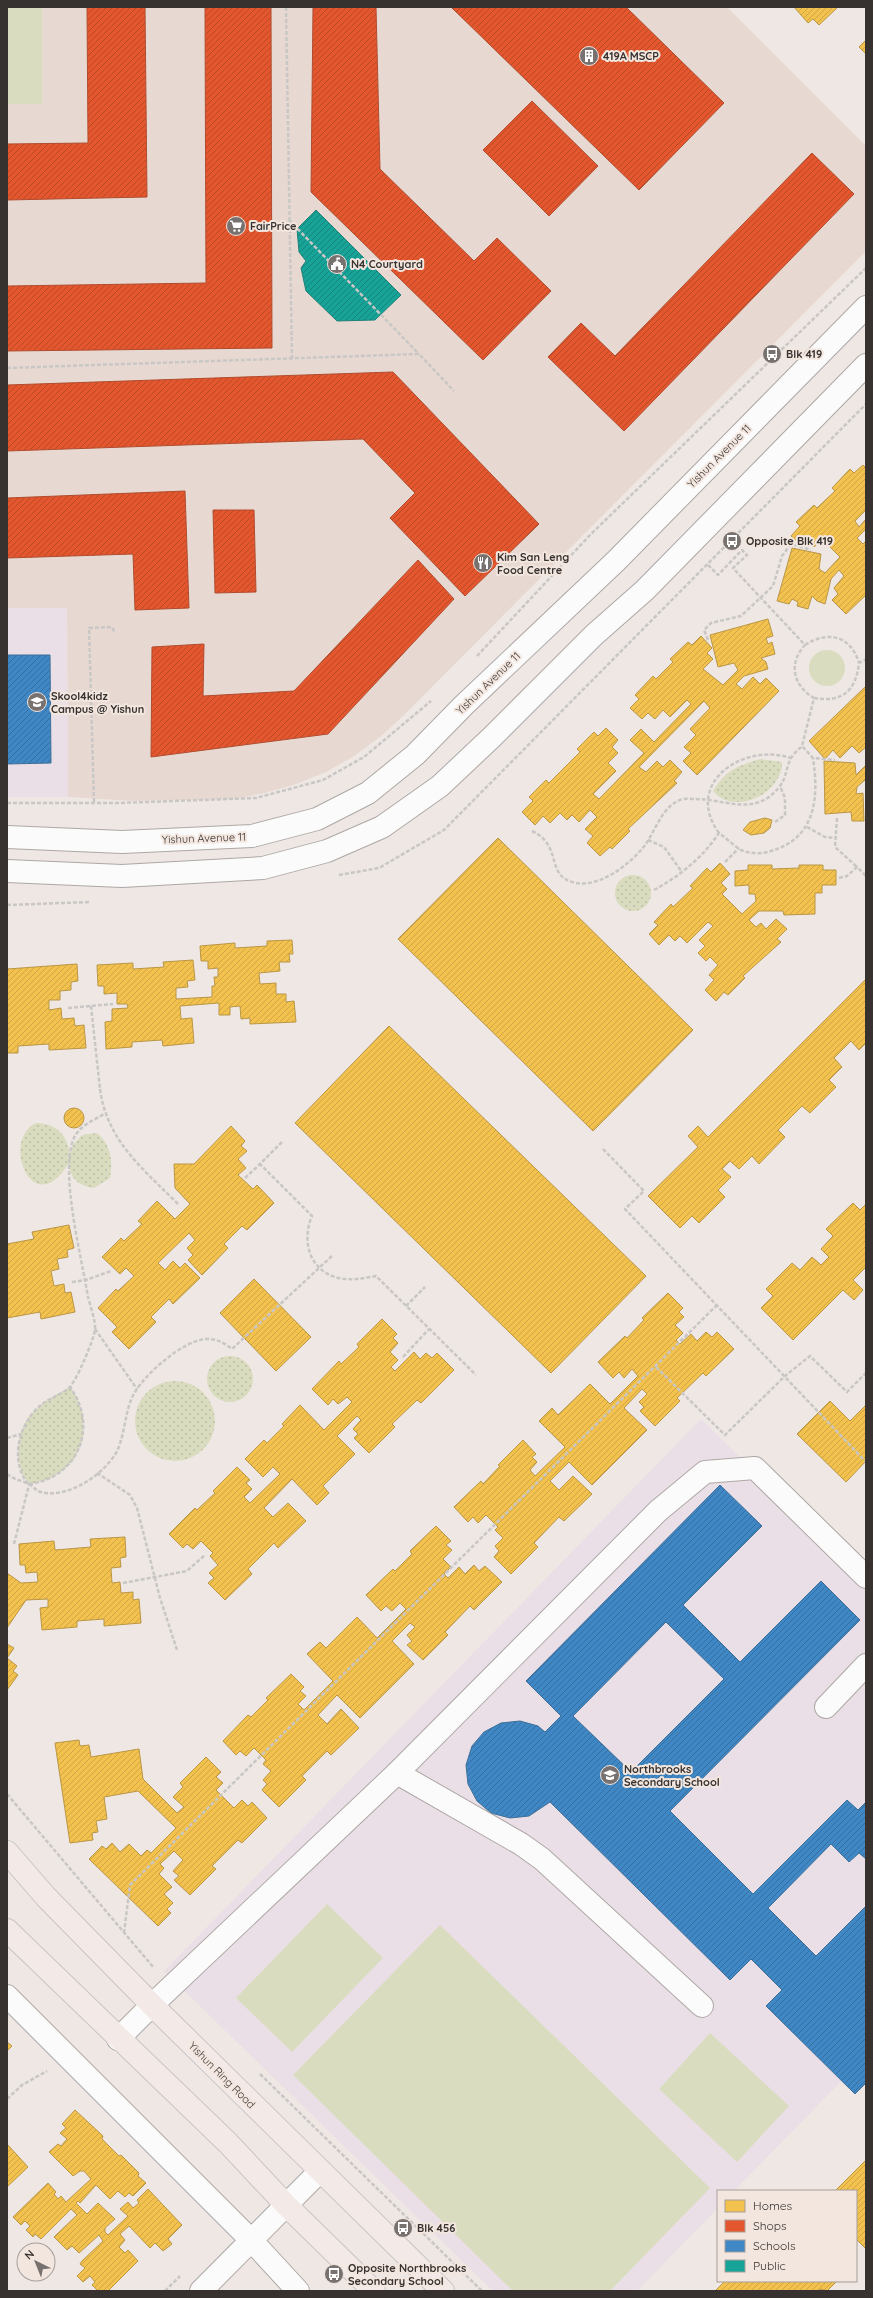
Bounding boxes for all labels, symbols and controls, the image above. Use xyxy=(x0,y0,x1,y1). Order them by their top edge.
building icon: 419A MSCP xyxy=(578,45,600,67)
place label: 419A MSCP xyxy=(603,49,659,63)
supermarket icon: FairPrice xyxy=(225,215,247,237)
place label: FairPrice xyxy=(250,219,297,233)
public building icon: N4 Courtyard xyxy=(326,253,348,275)
place label: N4 Courtyard xyxy=(351,257,423,271)
bus stop icon: Blk 419 xyxy=(761,343,783,365)
place label: Blk 419 xyxy=(786,347,822,361)
street label: Yishun Avenue 11 xyxy=(684,421,754,491)
bus stop icon: Opposite Blk 419 xyxy=(721,530,743,552)
place label: Opposite Blk 419 xyxy=(746,534,833,548)
place label: Kim San Leng Food Centre xyxy=(497,550,569,577)
restaurant icon: Kim San Leng Food Centre xyxy=(472,552,494,574)
street label: Yishun Avenue 11 xyxy=(453,649,523,717)
place label: Skool4kidz Campus @ Yishun xyxy=(51,689,144,716)
school or university icon: Skool4kidz Campus @ Yishun xyxy=(26,691,48,713)
street label: Yishun Avenue 11 xyxy=(162,830,246,846)
place label: Northbrooks Secondary School xyxy=(624,1762,720,1789)
school or university icon: Northbrooks Secondary School xyxy=(599,1764,621,1786)
street label: Yishun Ring Road xyxy=(186,2039,258,2111)
legend xyxy=(717,2190,857,2282)
text: Homes xyxy=(753,2198,793,2213)
bus stop icon: Blk 456 xyxy=(392,2217,414,2239)
text: Shops xyxy=(753,2218,787,2233)
place label: Blk 456 xyxy=(417,2221,455,2235)
text: Schools xyxy=(753,2238,796,2253)
north arrow xyxy=(16,2242,56,2282)
text: N xyxy=(21,2247,37,2263)
text: Public xyxy=(753,2258,786,2273)
place label: Opposite Northbrooks Secondary School xyxy=(348,2261,466,2288)
bus stop icon: Opposite Northbrooks Secondary School xyxy=(323,2263,345,2285)

